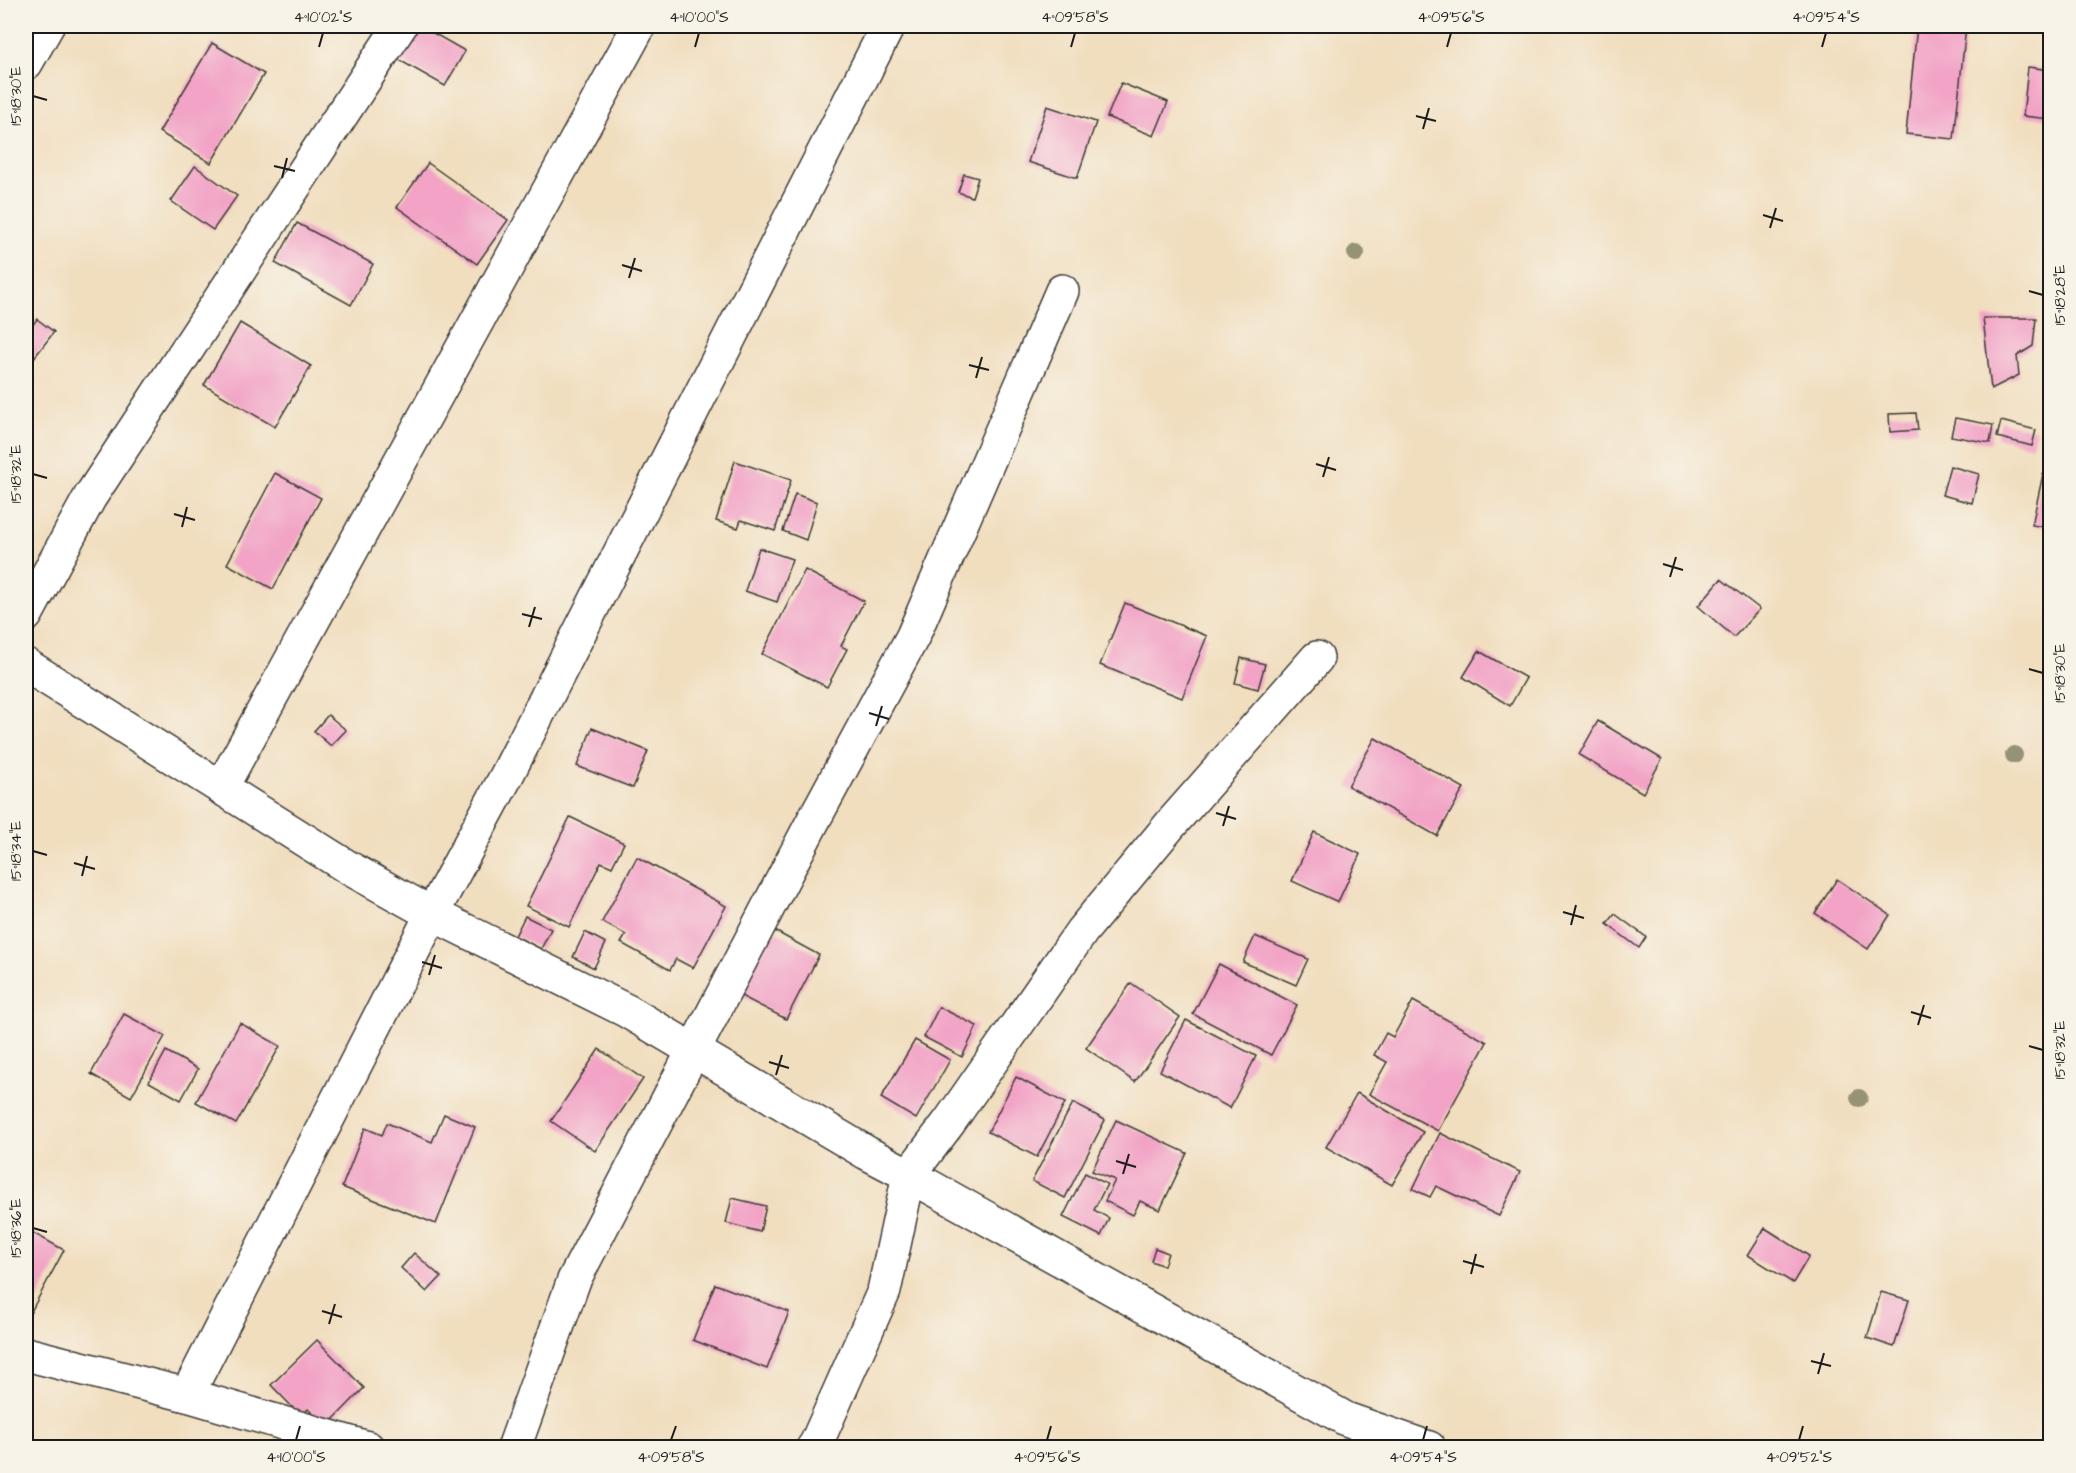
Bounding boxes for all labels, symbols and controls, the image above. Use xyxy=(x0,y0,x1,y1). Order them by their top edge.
text: 4°10'02"S xyxy=(294,7,353,28)
text: 4°10'00"S xyxy=(669,7,729,28)
text: 4°09'58"S xyxy=(1041,7,1109,28)
text: 4°09'56"S xyxy=(1417,7,1485,28)
text: 4°09'54"S xyxy=(1792,7,1860,28)
text: 15°18'30"E xyxy=(6,66,27,126)
text: 15°18'28"E xyxy=(2050,265,2071,325)
text: 15°18'32"E xyxy=(6,445,27,503)
text: 15°18'30"E xyxy=(2050,643,2071,703)
text: 15°18'34"E xyxy=(6,821,27,881)
text: 15°18'32"E xyxy=(2050,1021,2071,1079)
text: 15°18'36"E xyxy=(6,1198,27,1258)
text: 4°10'00"S xyxy=(266,1447,326,1468)
text: 4°09'58"S xyxy=(637,1447,705,1468)
text: 4°09'56"S xyxy=(1013,1447,1081,1468)
text: 4°09'54"S xyxy=(1389,1447,1457,1468)
text: 4°09'52"S xyxy=(1766,1447,1833,1468)

